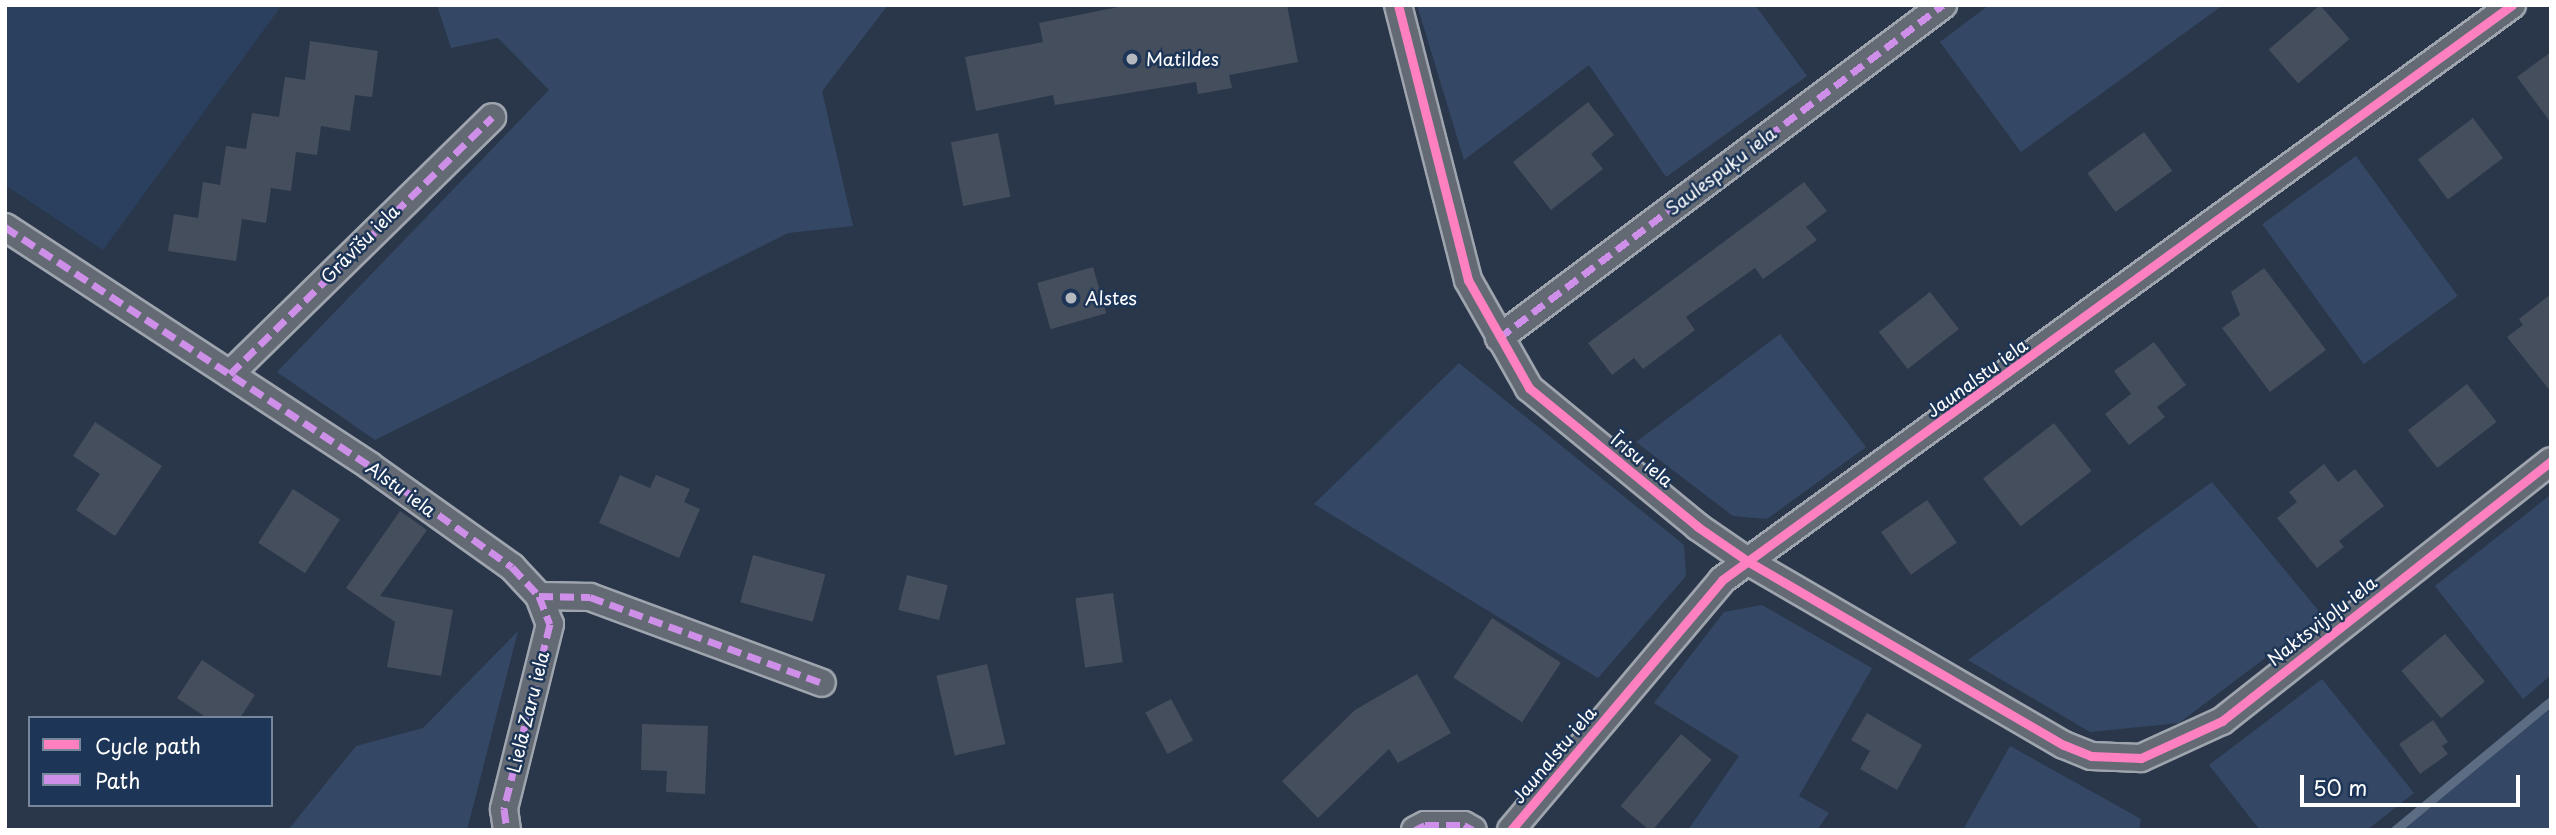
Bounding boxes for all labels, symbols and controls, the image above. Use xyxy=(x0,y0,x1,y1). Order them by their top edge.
place label: Matildes xyxy=(1146,48,1219,70)
marker: Matildes xyxy=(1124,51,1140,67)
street label: Saulespuķu iela xyxy=(1661,122,1781,220)
street label: Grāvīšu iela xyxy=(316,200,404,288)
place label: Alstes xyxy=(1085,287,1137,309)
marker: Alstes xyxy=(1063,290,1079,306)
street label: Jaunalstu iela xyxy=(1922,334,2032,422)
street label: Īrisu iela xyxy=(1607,429,1677,491)
street label: Alstu iela xyxy=(362,457,440,521)
street label: Naktsvijoļu iela xyxy=(2263,572,2381,670)
street label: Lielā Zaru iela xyxy=(503,649,553,775)
street label: Jaunalstu iela xyxy=(1507,702,1601,808)
legend xyxy=(28,716,273,807)
text: Cycle path xyxy=(95,729,201,761)
scale bar xyxy=(2304,762,2524,806)
text: Path xyxy=(95,764,140,796)
text: 50 m xyxy=(2313,771,2367,803)

